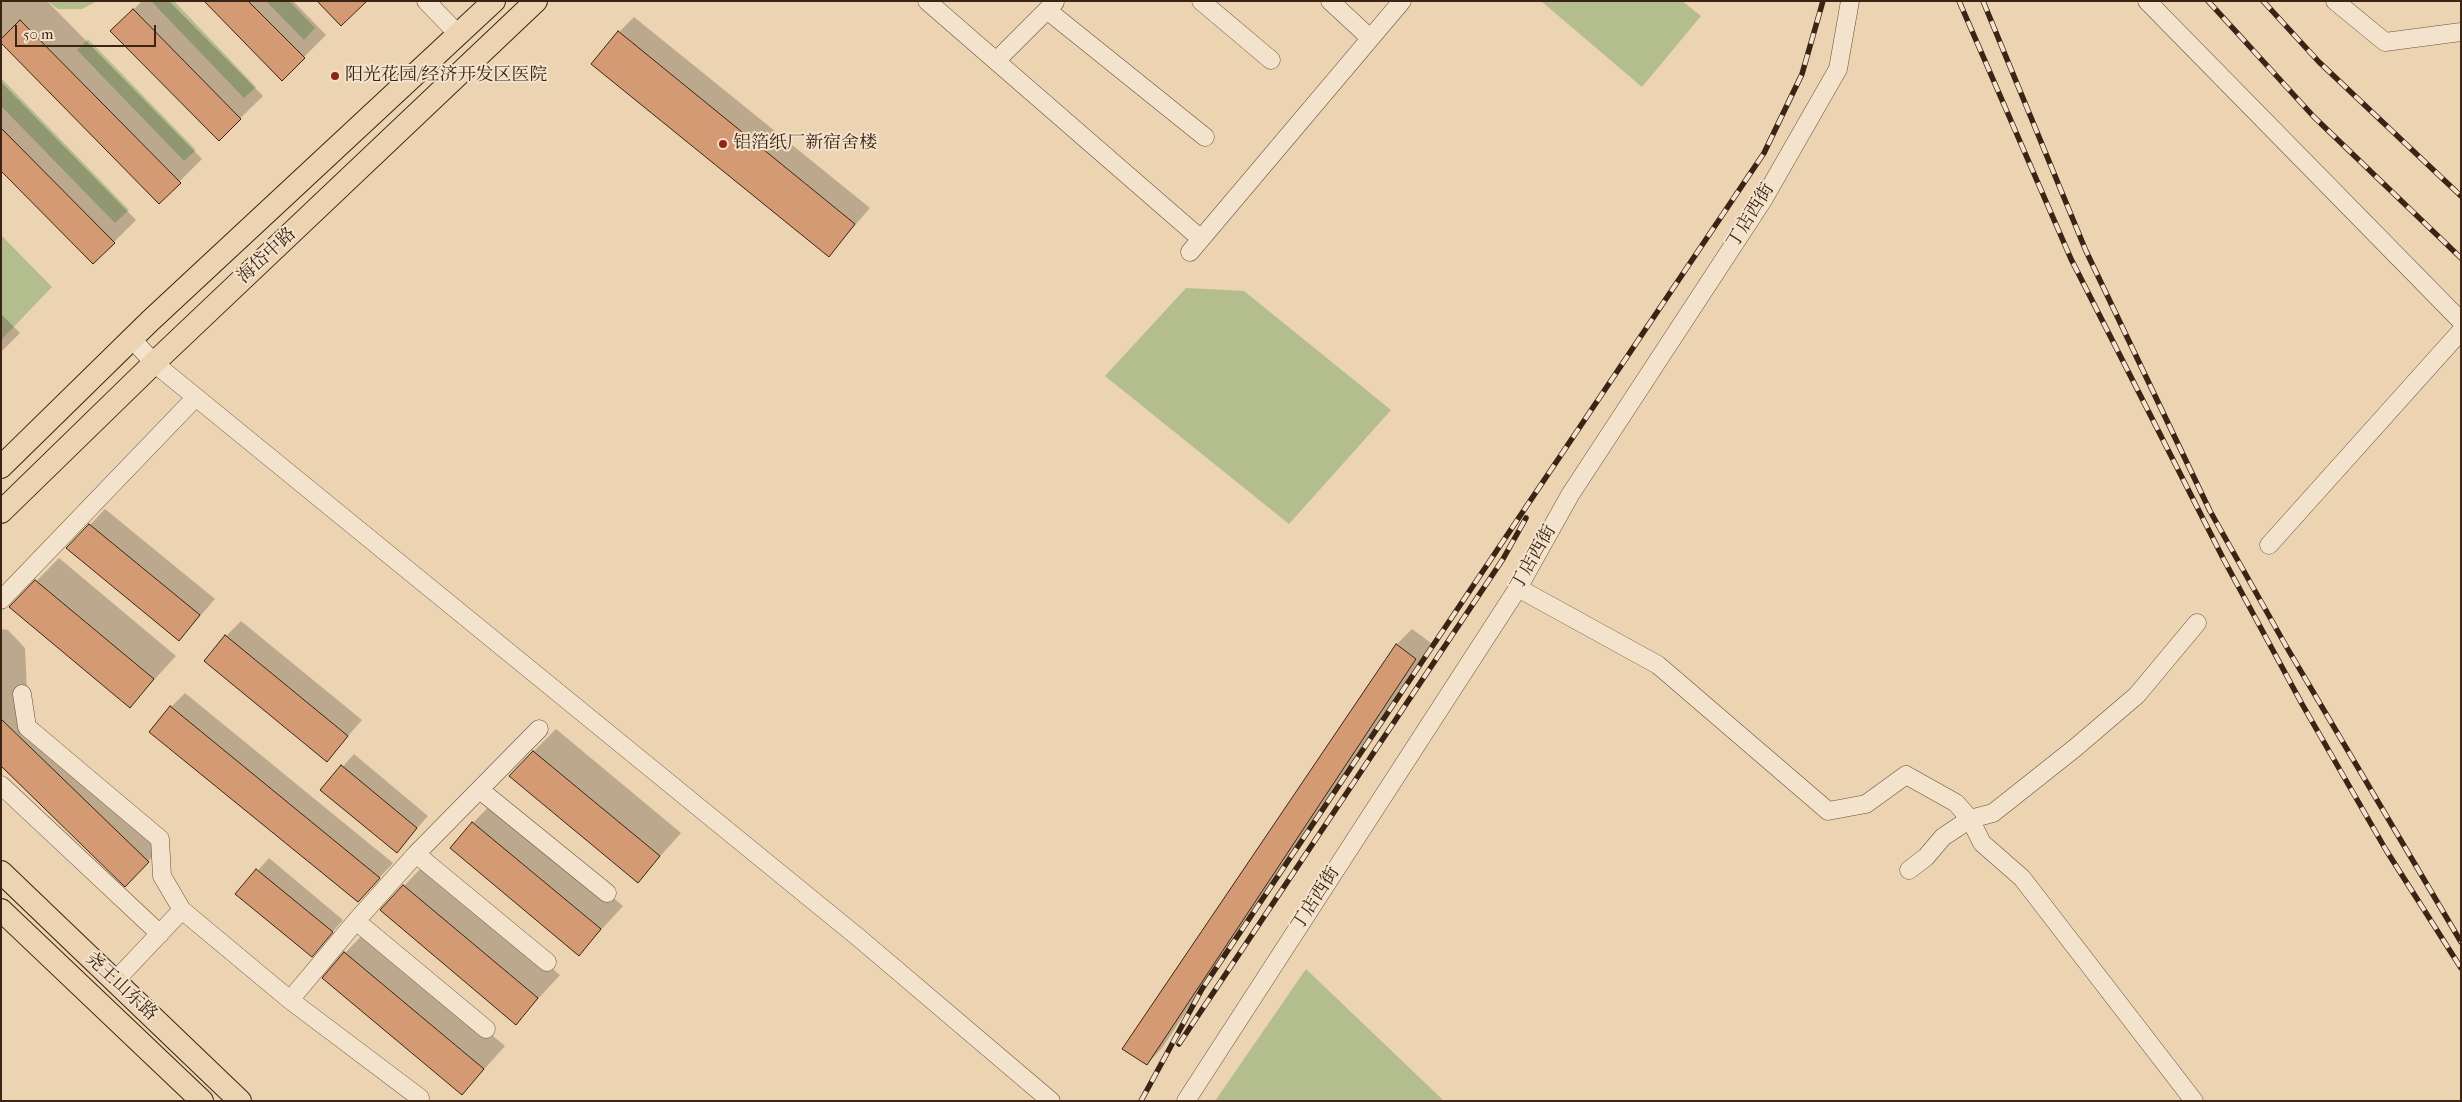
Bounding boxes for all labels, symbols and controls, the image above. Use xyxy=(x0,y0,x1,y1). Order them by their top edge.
scale bar xyxy=(18,15,159,47)
text: 50 m xyxy=(23,25,53,43)
place label: 阳光花园/经济开发区医院 xyxy=(345,65,547,87)
marker: 阳光花园/经济开发区医院 xyxy=(329,70,341,82)
place label: 铝箔纸厂新宿舍楼 xyxy=(733,133,877,155)
marker: 铝箔纸厂新宿舍楼 xyxy=(717,138,729,150)
street label: 丁店西街 xyxy=(1723,180,1779,252)
street label: 海岱中路 xyxy=(233,224,301,288)
street label: 丁店西街 xyxy=(1507,521,1561,595)
street label: 丁店西街 xyxy=(1287,863,1345,935)
street label: 尧王山东路 xyxy=(81,948,161,1026)

